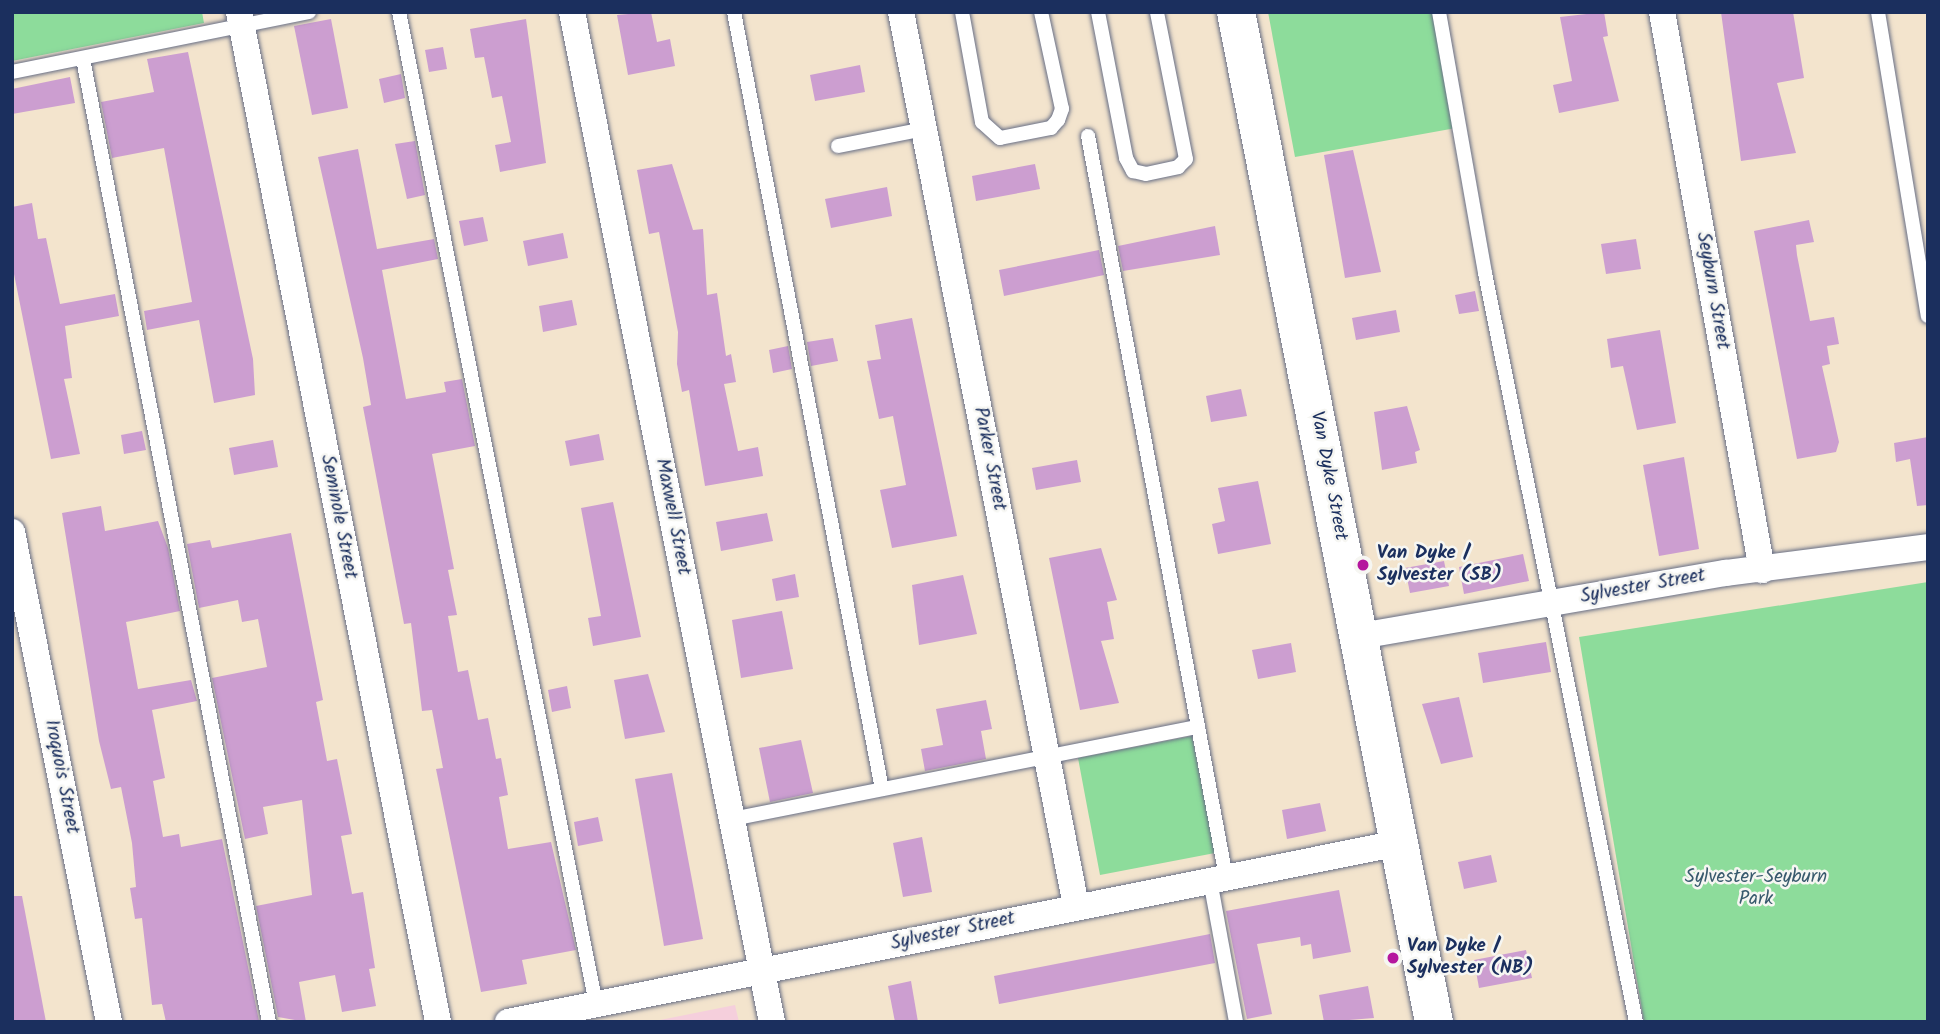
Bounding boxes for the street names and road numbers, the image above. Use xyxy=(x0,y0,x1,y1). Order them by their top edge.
street label: Seyburn Street xyxy=(1690,230,1734,352)
street label: Parker Street xyxy=(968,405,1010,513)
street label: Van Dyke Street xyxy=(1304,409,1352,543)
street label: Seminole Street xyxy=(315,453,361,581)
street label: Maxwell Street xyxy=(650,457,694,577)
street label: Sylvester Street xyxy=(1579,565,1707,609)
street label: Iroquois Street xyxy=(39,718,83,836)
street label: Sylvester Street xyxy=(889,908,1017,956)

